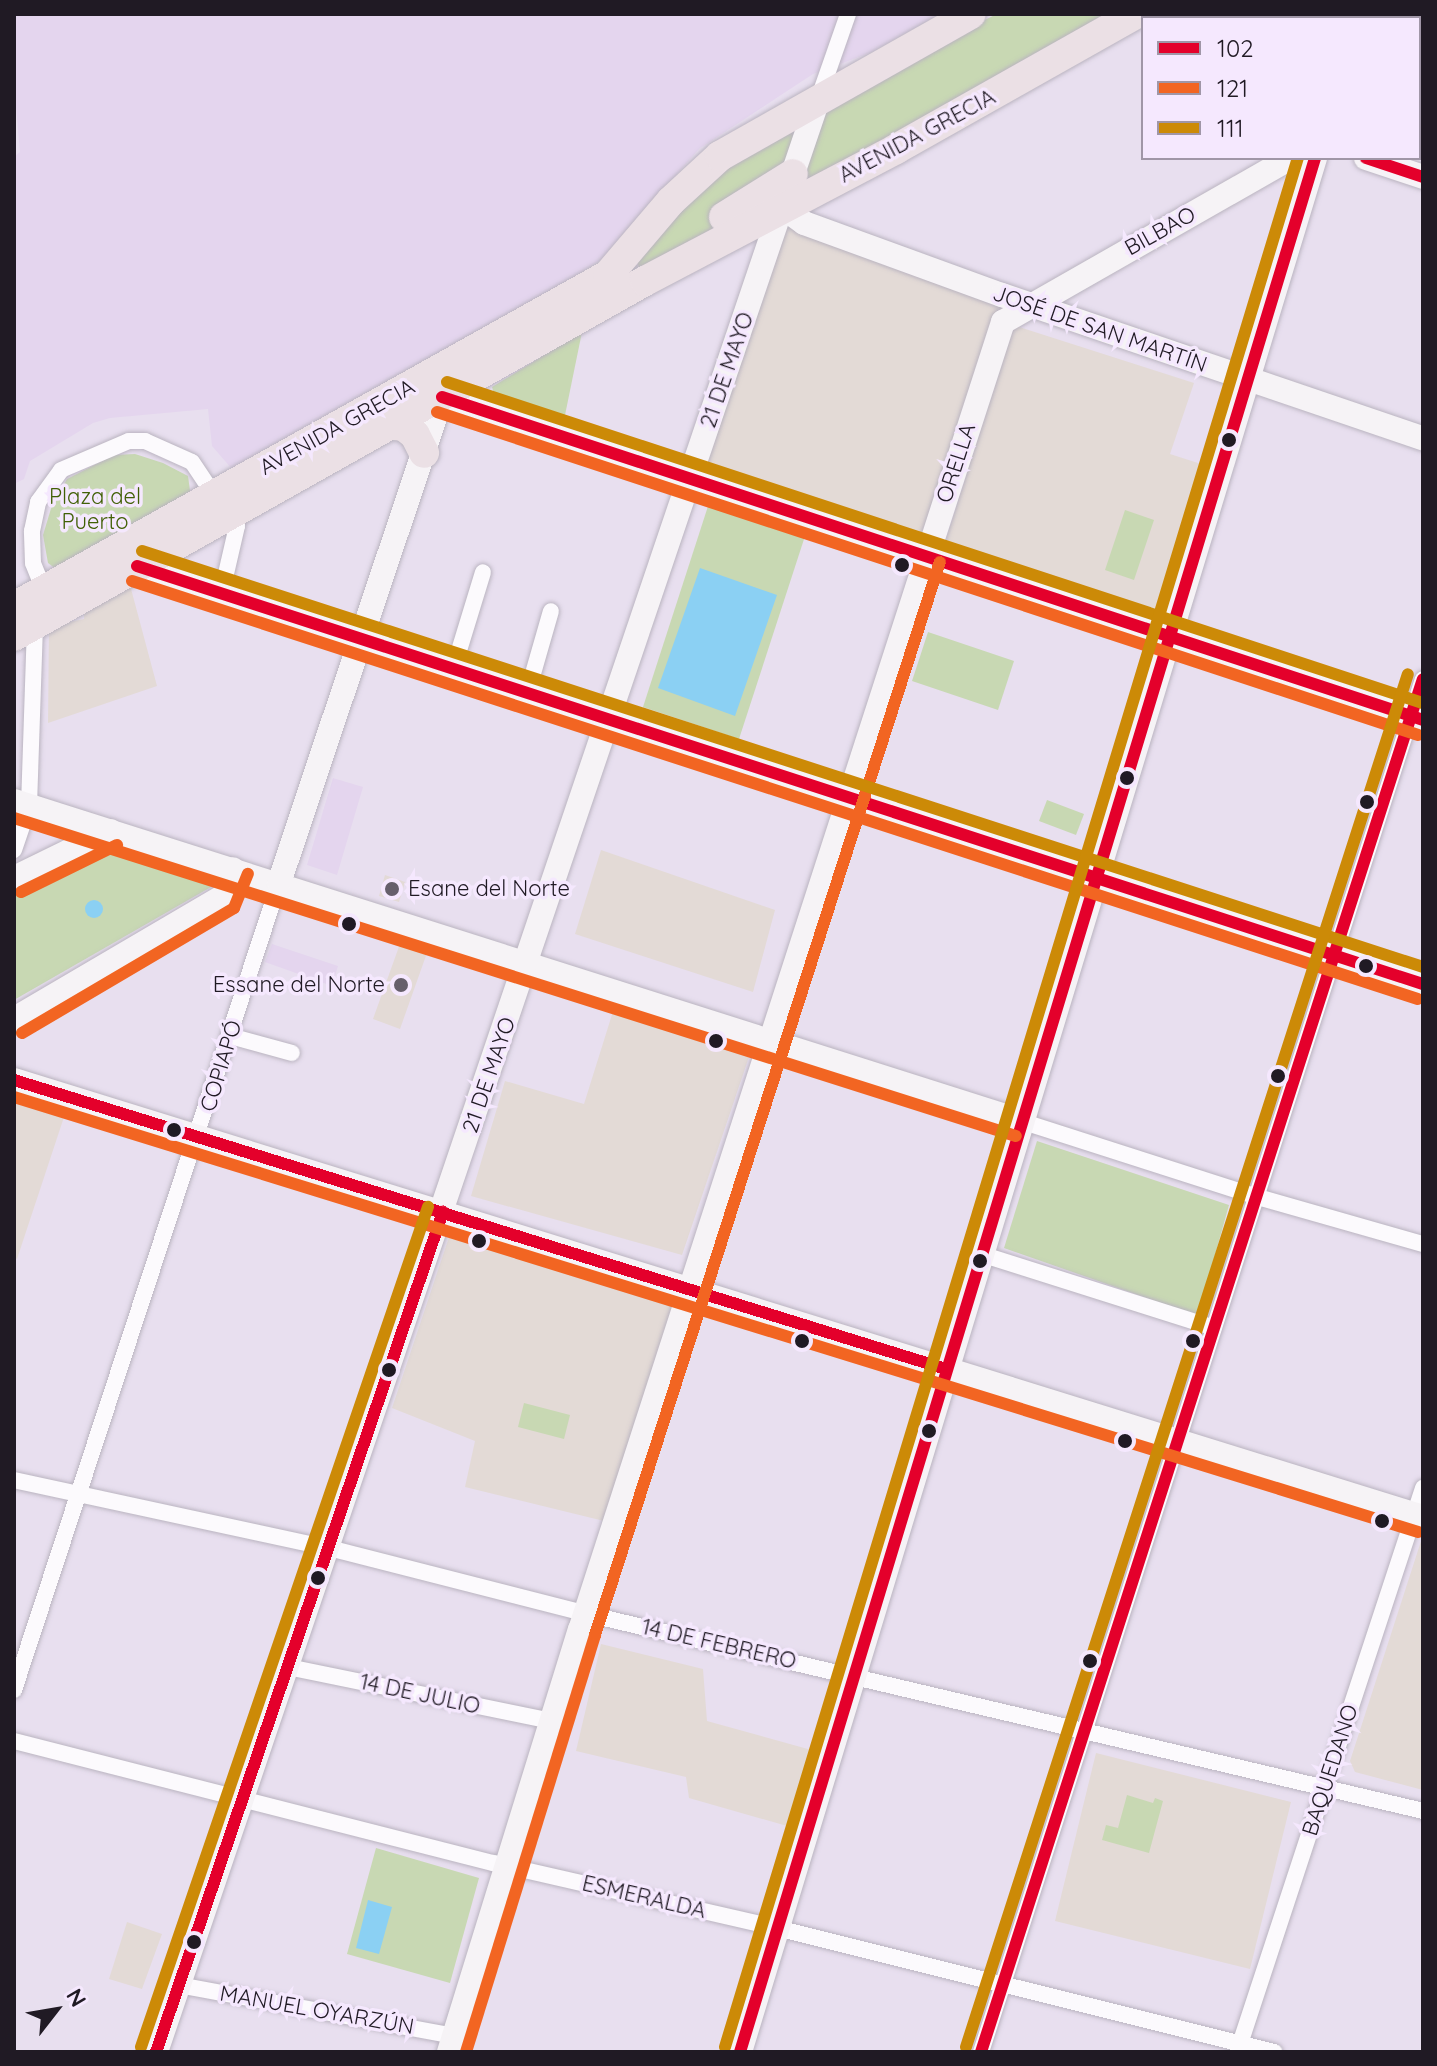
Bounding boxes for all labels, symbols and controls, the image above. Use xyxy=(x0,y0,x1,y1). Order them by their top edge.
legend xyxy=(1141,16,1421,160)
text: 102 xyxy=(1217,33,1253,63)
text: 121 xyxy=(1217,73,1248,103)
street label: AVENIDA GRECIA xyxy=(834,84,1000,188)
text: 111 xyxy=(1217,113,1244,143)
street label: BILBAO xyxy=(1120,201,1200,261)
street label: JOSÉ DE SAN MARTÍN xyxy=(989,280,1211,378)
street label: 21 DE MAYO xyxy=(695,309,759,431)
street label: AVENIDA GRECIA xyxy=(255,373,419,481)
street label: ORELLA xyxy=(931,420,981,506)
unlabelled marker xyxy=(1221,432,1237,448)
park label: Plaza del Puerto xyxy=(49,483,141,534)
unlabelled marker xyxy=(894,557,910,573)
unlabelled marker xyxy=(1119,770,1135,786)
unlabelled marker xyxy=(1359,794,1375,810)
place label: Esane del Norte xyxy=(408,876,570,902)
marker: Esane del Norte xyxy=(383,880,401,898)
unlabelled marker xyxy=(341,916,357,932)
unlabelled marker xyxy=(1358,958,1374,974)
place label: Essane del Norte xyxy=(213,972,385,998)
marker: Essane del Norte xyxy=(392,976,410,994)
street label: 21 DE MAYO xyxy=(457,1014,521,1136)
street label: COPIAPÓ xyxy=(195,1017,247,1115)
unlabelled marker xyxy=(708,1033,724,1049)
unlabelled marker xyxy=(1270,1068,1286,1084)
unlabelled marker xyxy=(166,1122,182,1138)
unlabelled marker xyxy=(471,1233,487,1249)
unlabelled marker xyxy=(972,1253,988,1269)
unlabelled marker xyxy=(794,1333,810,1349)
unlabelled marker xyxy=(1185,1333,1201,1349)
unlabelled marker xyxy=(381,1362,397,1378)
unlabelled marker xyxy=(921,1423,937,1439)
unlabelled marker xyxy=(1117,1433,1133,1449)
unlabelled marker xyxy=(1374,1513,1390,1529)
unlabelled marker xyxy=(310,1570,326,1586)
street label: 14 DE FEBRERO xyxy=(639,1613,799,1675)
unlabelled marker xyxy=(1082,1653,1098,1669)
street label: 14 DE JULIO xyxy=(358,1668,482,1720)
street label: BAQUEDANO xyxy=(1296,1701,1364,1839)
street label: ESMERALDA xyxy=(580,1870,708,1924)
unlabelled marker xyxy=(186,1934,202,1950)
north arrow xyxy=(16,1970,96,2050)
street label: MANUEL OYARZÚN xyxy=(218,1980,416,2040)
text: N xyxy=(60,1983,93,2012)

